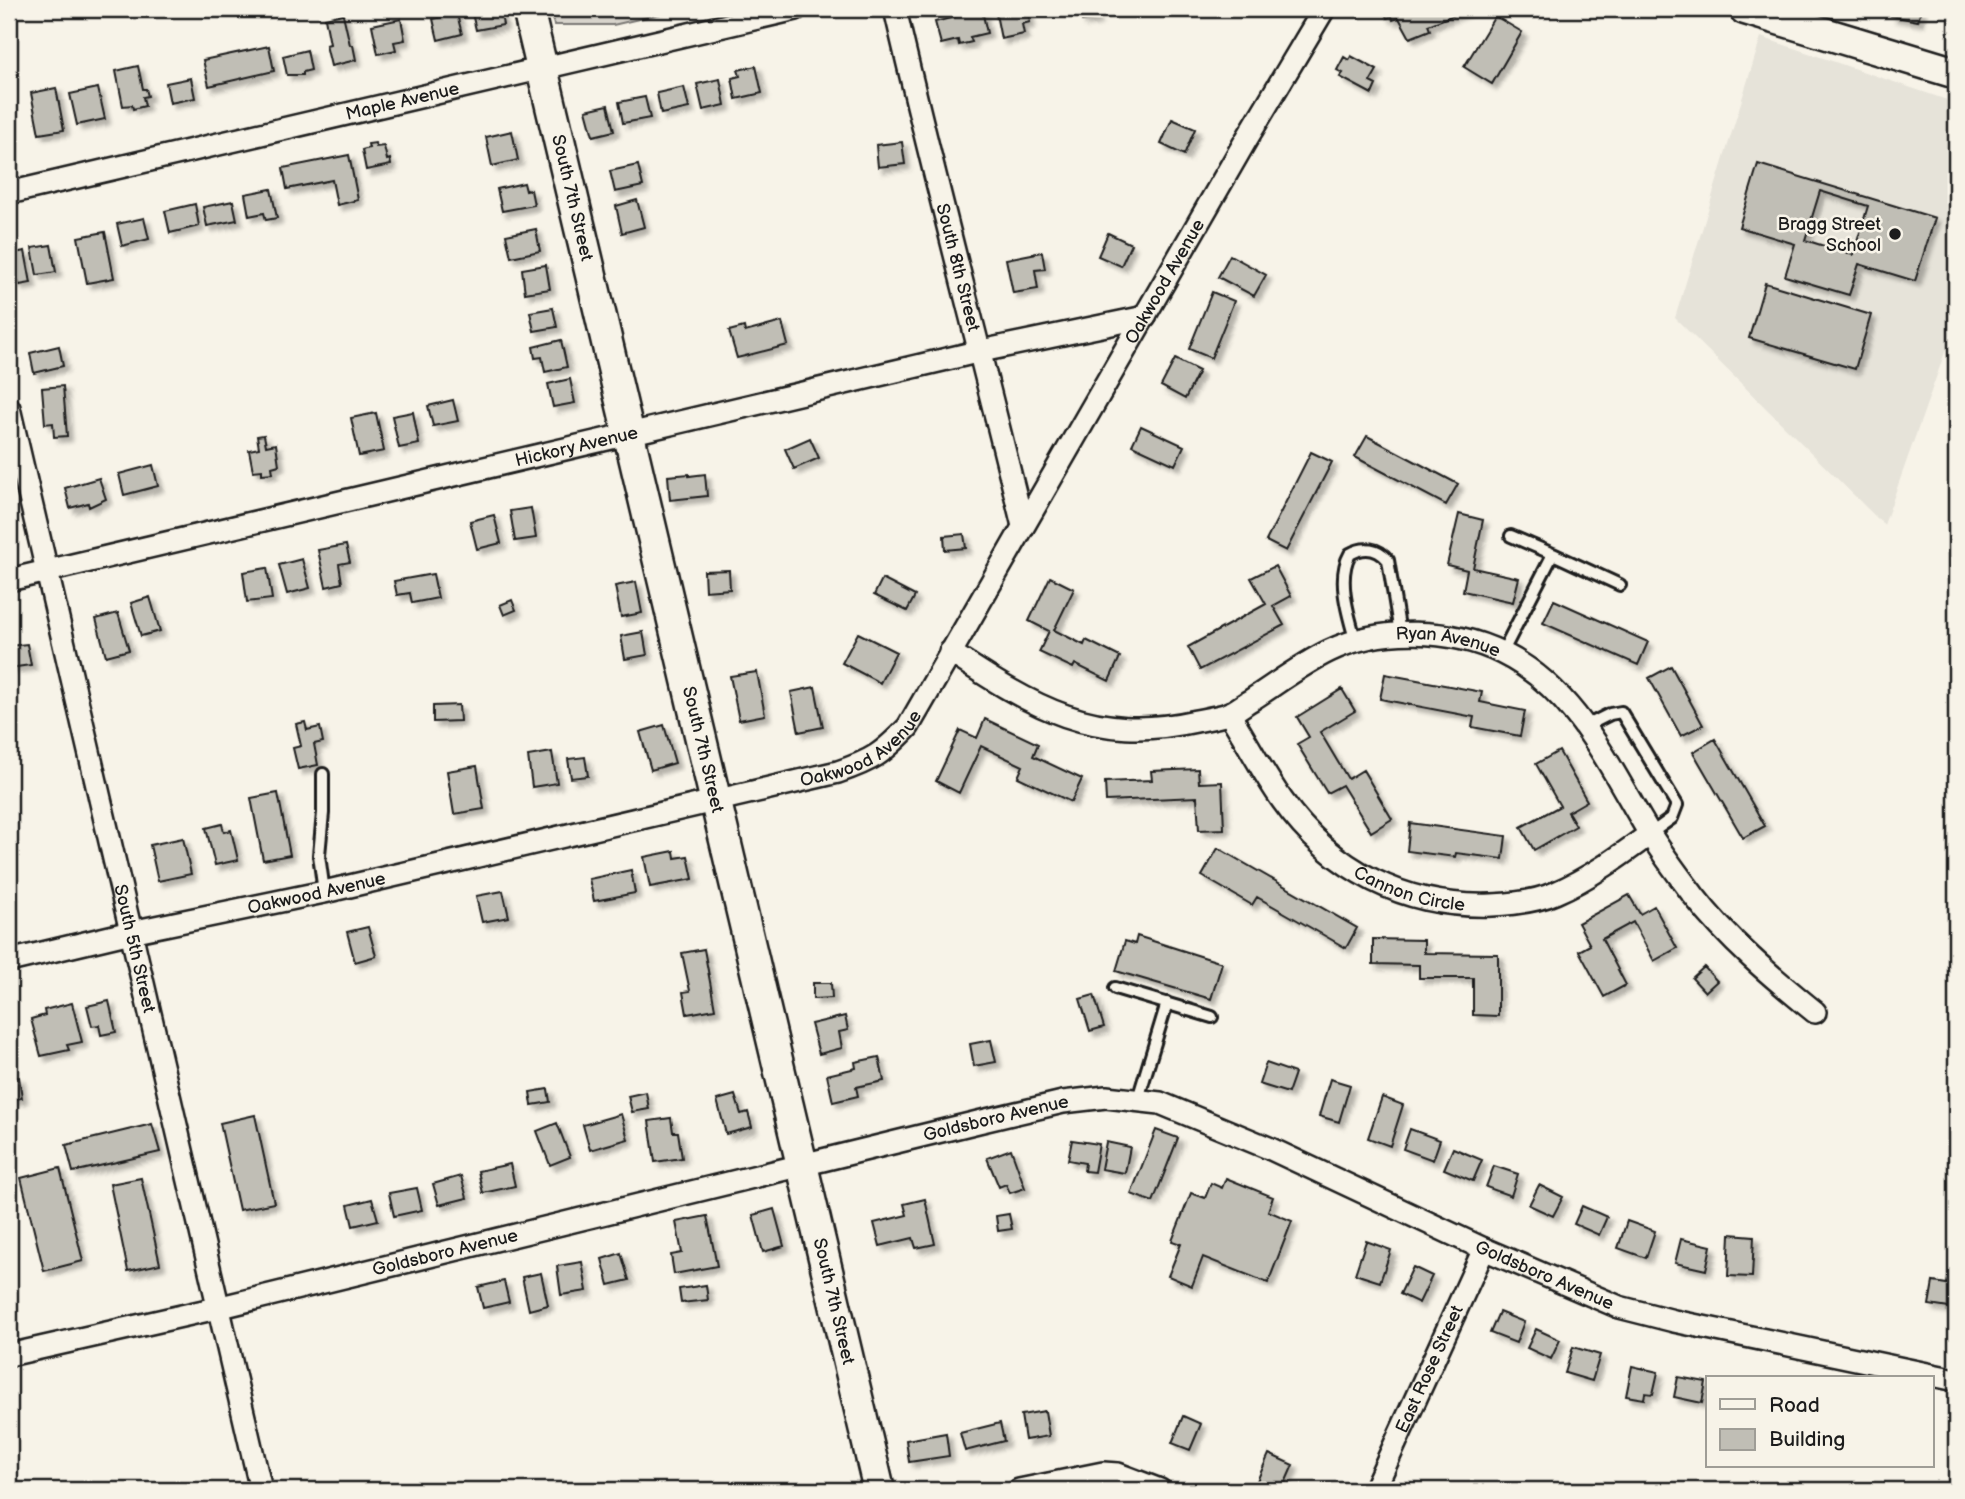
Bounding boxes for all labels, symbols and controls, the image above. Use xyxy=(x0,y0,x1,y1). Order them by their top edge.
street label: Maple Avenue xyxy=(343,78,462,124)
street label: South 7th Street xyxy=(548,132,598,264)
street label: South 8th Street xyxy=(932,201,985,334)
place label: Bragg Street School xyxy=(1778,214,1881,256)
street label: Oakwood Avenue xyxy=(1120,215,1209,348)
marker: Bragg Street School xyxy=(1887,226,1903,242)
street label: Hickory Avenue xyxy=(513,422,640,471)
street label: Ryan Avenue xyxy=(1395,623,1504,662)
street label: South 7th Street xyxy=(678,684,729,815)
street label: Oakwood Avenue xyxy=(798,706,926,791)
street label: Cannon Circle xyxy=(1350,861,1466,915)
street label: Oakwood Avenue xyxy=(246,867,388,918)
street label: South 5th Street xyxy=(110,882,160,1015)
street label: Goldsboro Avenue xyxy=(921,1091,1070,1146)
street label: Goldsboro Avenue xyxy=(370,1224,520,1280)
street label: South 7th Street xyxy=(809,1236,859,1367)
street label: Goldsboro Avenue xyxy=(1472,1236,1617,1314)
street label: East Rose Street xyxy=(1391,1301,1468,1436)
legend xyxy=(1706,1376,1934,1468)
text: Road xyxy=(1769,1393,1820,1418)
text: Building xyxy=(1769,1427,1845,1452)

